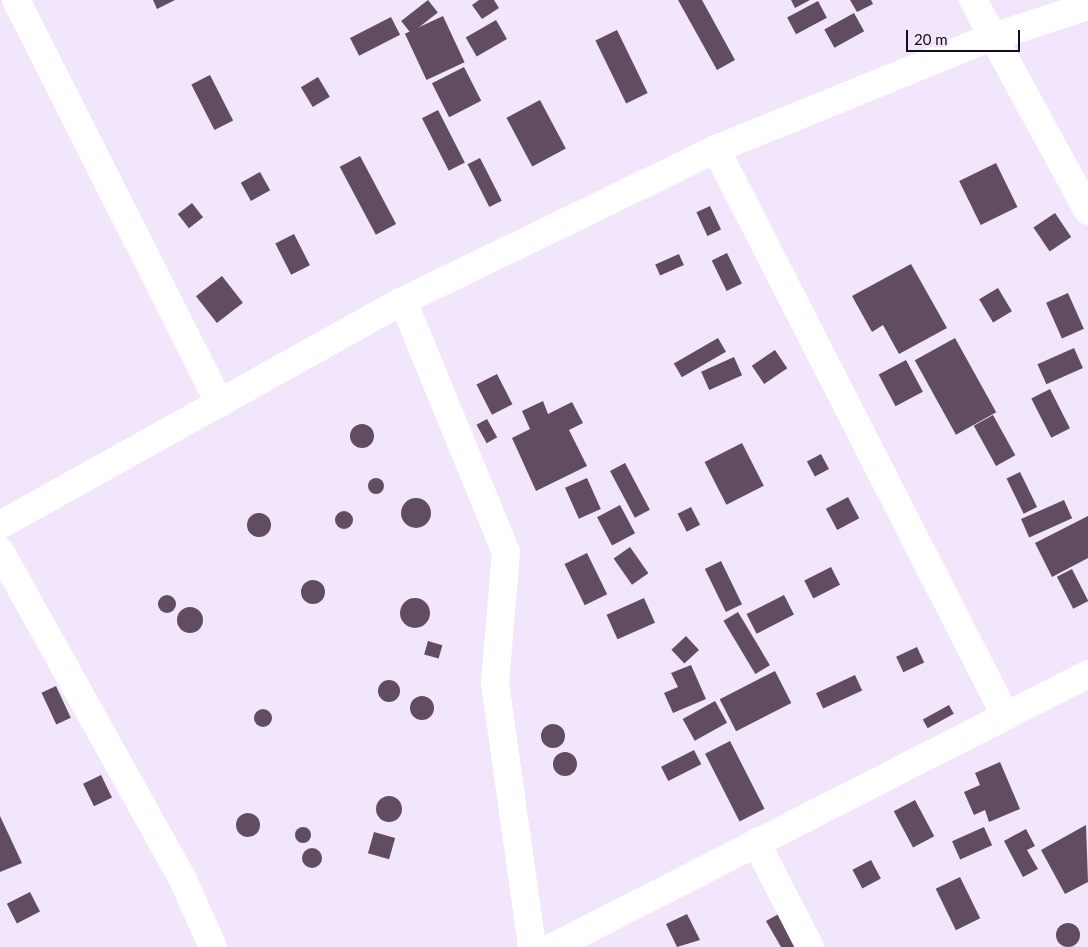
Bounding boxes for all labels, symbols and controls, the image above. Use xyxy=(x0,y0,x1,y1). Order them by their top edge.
scale bar xyxy=(908,20,1022,52)
text: 20 m xyxy=(914,30,948,48)

